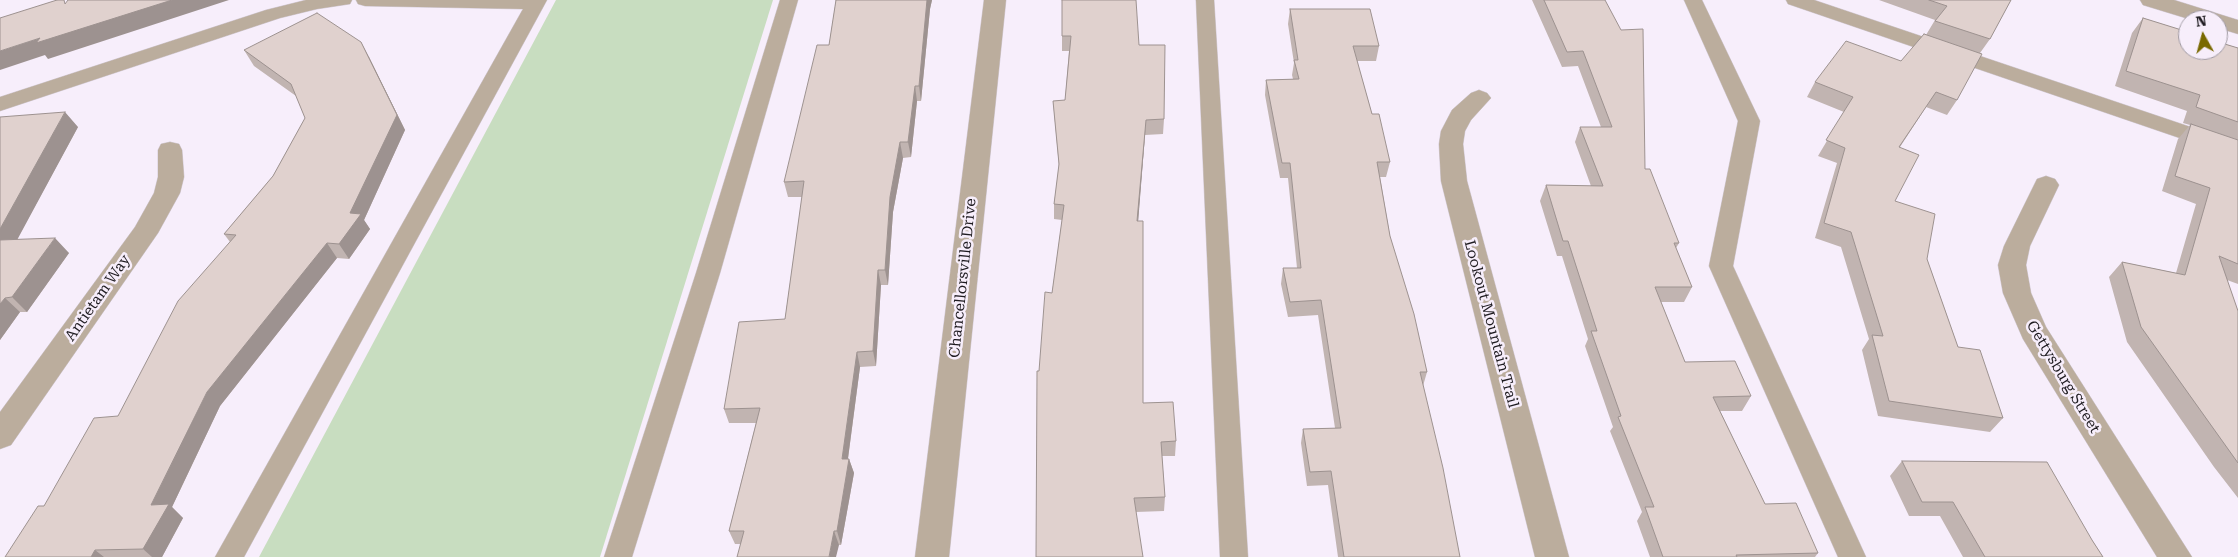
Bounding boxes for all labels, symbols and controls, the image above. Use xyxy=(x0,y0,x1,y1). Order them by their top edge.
north arrow xyxy=(2178,10,2228,60)
text: N xyxy=(2195,13,2208,30)
street label: Chancellorsville Drive xyxy=(946,197,980,359)
street label: Lookout Mountain Trail xyxy=(1460,238,1522,410)
street label: Antietam Way xyxy=(62,251,134,345)
street label: Gettysburg Street xyxy=(2022,318,2104,436)

